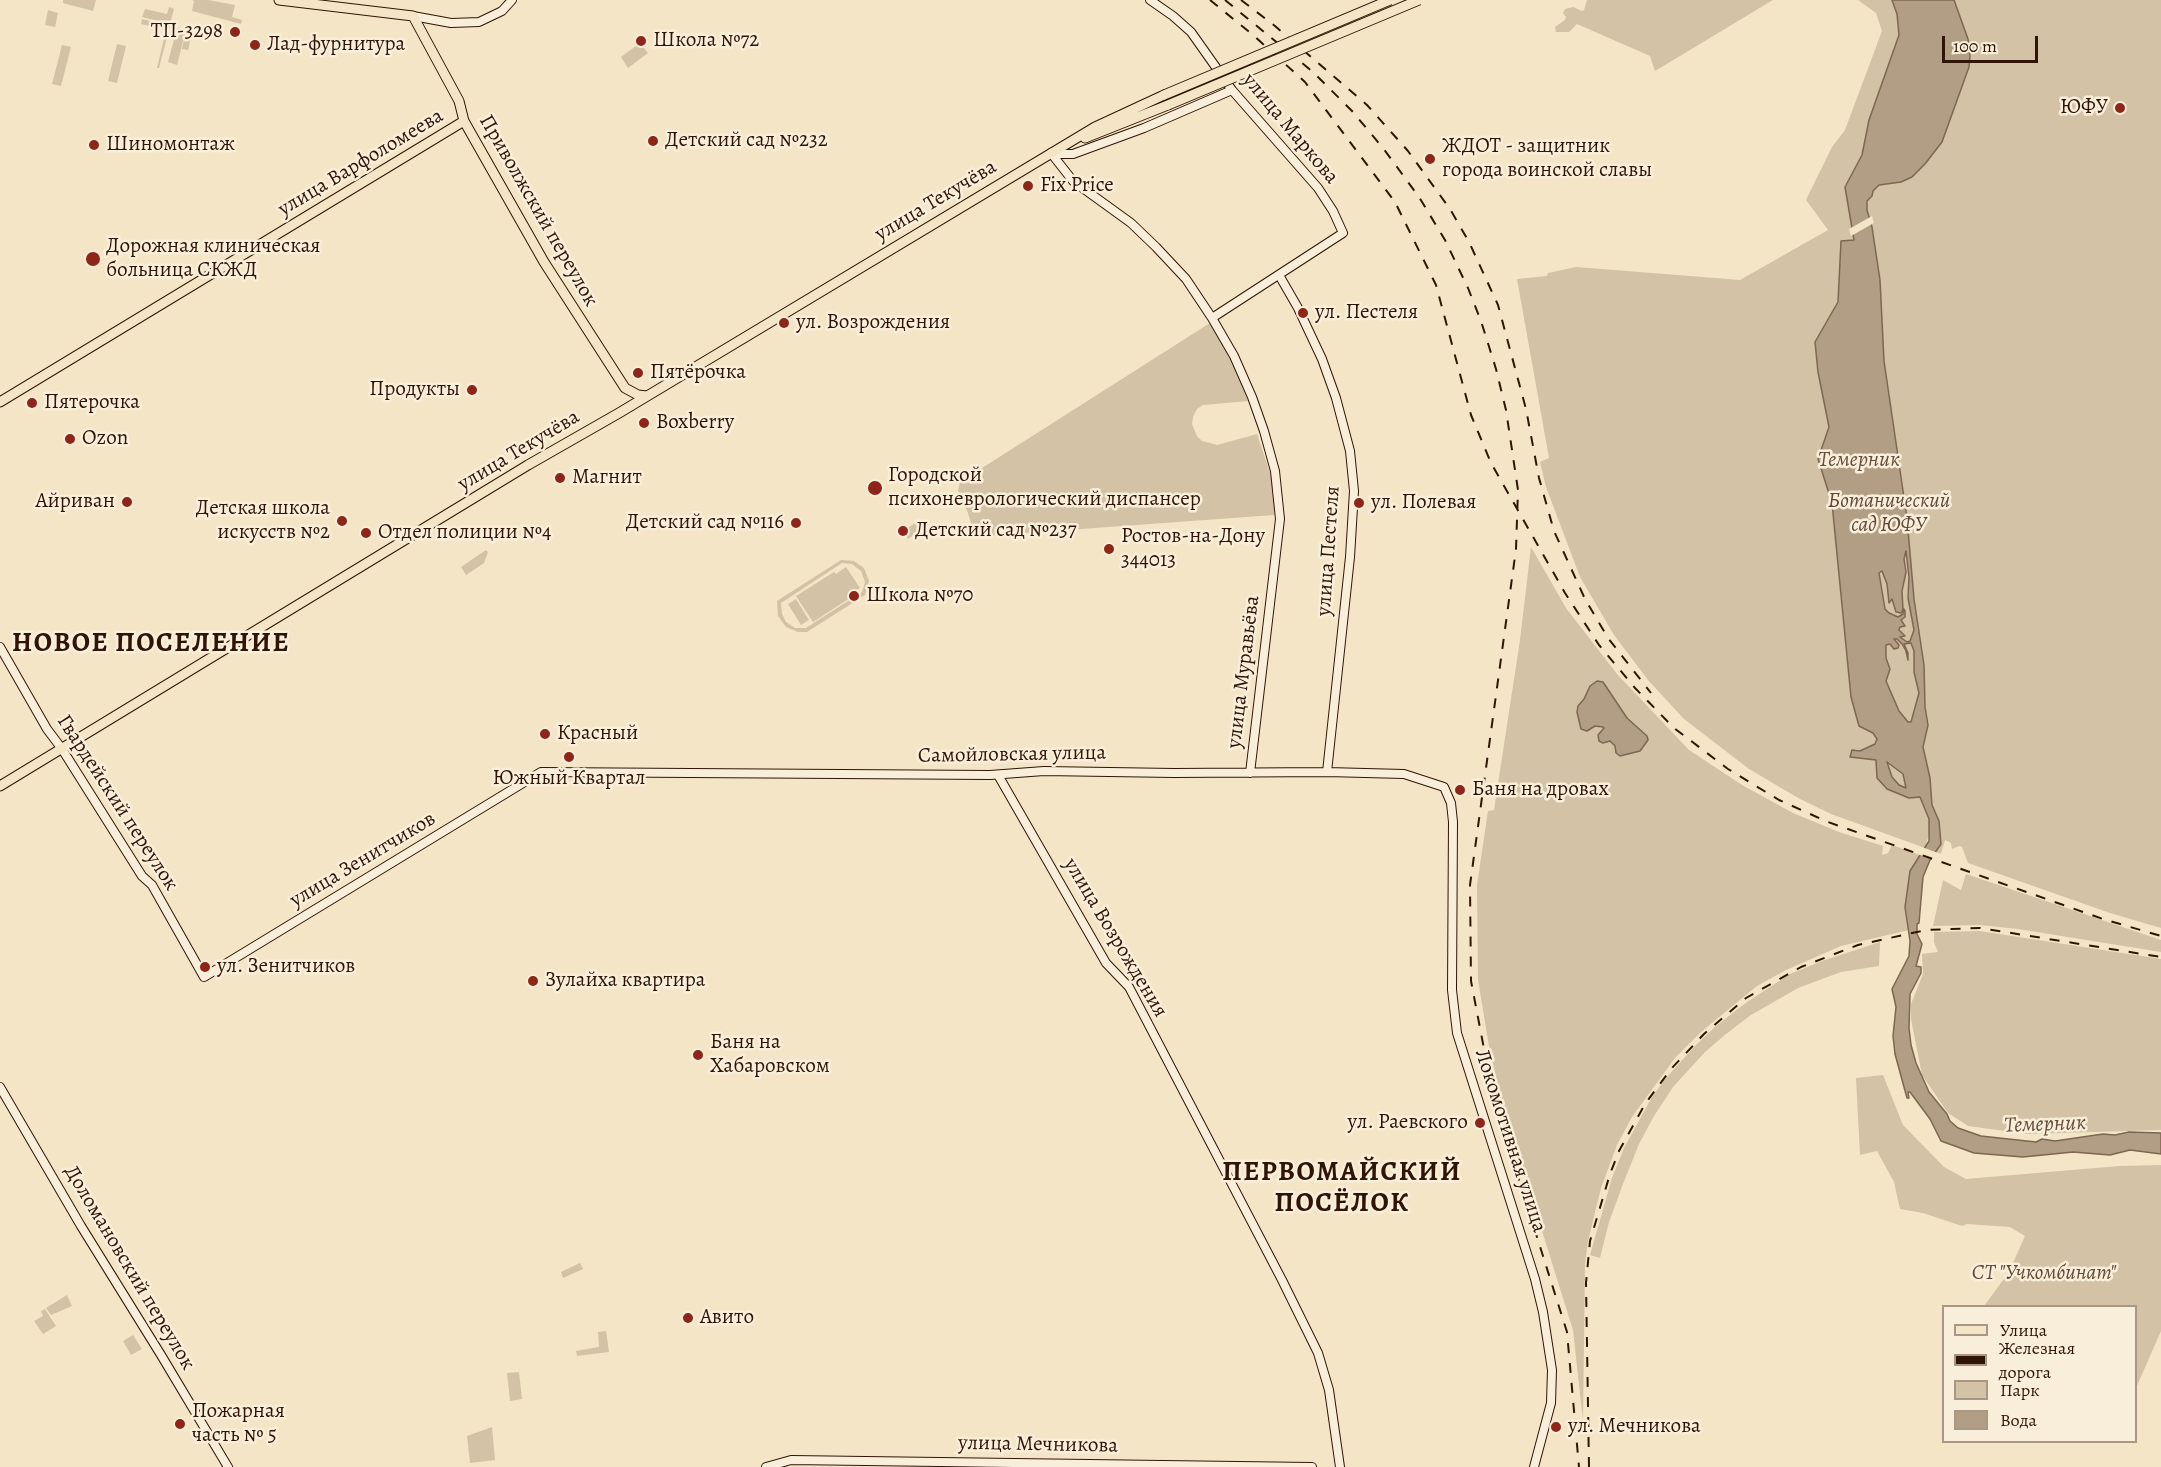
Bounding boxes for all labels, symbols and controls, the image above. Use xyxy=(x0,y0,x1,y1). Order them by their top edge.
place label: ТП-3298 xyxy=(151,19,223,45)
scale bar xyxy=(1945,24,2041,62)
marker: ТП-3298 xyxy=(228,25,242,39)
place label: Школа №72 xyxy=(653,28,759,54)
place label: Лад-фурнитура xyxy=(267,32,405,58)
marker: Школа №72 xyxy=(634,34,648,48)
text: 100 m xyxy=(1953,34,1997,58)
marker: Лад-фурнитура xyxy=(248,38,262,52)
street label: улица Маркова xyxy=(1236,68,1344,190)
place label: ЮФУ xyxy=(2060,95,2108,121)
marker: ЮФУ xyxy=(2113,101,2127,115)
street label: улица Варфоломеева xyxy=(274,104,448,222)
street label: Приволжский переулок xyxy=(473,111,603,311)
place label: Детский сад №232 xyxy=(665,128,828,154)
place label: Шиномонтаж xyxy=(106,132,235,158)
marker: Детский сад №232 xyxy=(646,134,660,148)
place label: ЖДОТ - защитник города воинской славы xyxy=(1442,134,1652,184)
marker: Шиномонтаж xyxy=(87,138,101,152)
marker: ЖДОТ - защитник города воинской славы xyxy=(1423,152,1437,166)
street label: улица Текучёва xyxy=(871,155,1001,247)
place label: Fix Price xyxy=(1040,173,1114,199)
marker: Fix Price xyxy=(1021,179,1035,193)
place label: Дорожная клиническая больница СКЖД xyxy=(106,234,320,284)
marker: Дорожная клиническая больница СКЖД xyxy=(84,250,102,268)
place label: ул. Пестеля xyxy=(1315,300,1418,326)
marker: ул. Пестеля xyxy=(1296,306,1310,320)
place label: ул. Возрождения xyxy=(796,310,950,336)
marker: ул. Возрождения xyxy=(777,316,791,330)
place label: Пятёрочка xyxy=(650,360,746,386)
marker: Пятёрочка xyxy=(631,366,645,380)
place label: Продукты xyxy=(369,377,460,403)
marker: Продукты xyxy=(465,383,479,397)
place label: Пятерочка xyxy=(44,390,140,416)
marker: Пятерочка xyxy=(25,396,39,410)
street label: улица Текучёва xyxy=(454,405,584,497)
place label: Boxberry xyxy=(656,410,734,436)
marker: Boxberry xyxy=(637,416,651,430)
place label: Ozon xyxy=(82,426,128,452)
marker: Ozon xyxy=(63,432,77,446)
water label: Темерник xyxy=(1818,448,1900,474)
place label: Городской психоневрологический диспансер xyxy=(888,463,1201,513)
place label: Магнит xyxy=(572,465,642,491)
marker: Магнит xyxy=(553,471,567,485)
marker: Городской психоневрологический диспансер xyxy=(866,479,884,497)
street label: улица Пестеля xyxy=(1312,485,1346,617)
place label: Айриван xyxy=(36,489,115,515)
park label: Ботанический сад ЮФУ xyxy=(1828,489,1950,539)
place label: ул. Полевая xyxy=(1371,490,1476,516)
marker: Айриван xyxy=(120,495,134,509)
place label: Детская школа искусств №2 xyxy=(196,496,330,546)
marker: ул. Полевая xyxy=(1352,496,1366,510)
place label: Детский сад №116 xyxy=(626,510,784,536)
marker: Детская школа искусств №2 xyxy=(335,514,349,528)
marker: Детский сад №116 xyxy=(789,516,803,530)
place label: Детский сад №237 xyxy=(915,518,1077,544)
place label: Отдел полиции №4 xyxy=(378,520,552,546)
marker: Детский сад №237 xyxy=(896,524,910,538)
place label: Ростов-на-Дону 344013 xyxy=(1121,524,1265,574)
marker: Отдел полиции №4 xyxy=(359,526,373,540)
marker: Ростов-на-Дону 344013 xyxy=(1102,542,1116,556)
place label: Школа №70 xyxy=(866,583,974,609)
marker: Школа №70 xyxy=(847,589,861,603)
street label: улица Муравьёва xyxy=(1222,594,1266,750)
district label: НОВОЕ ПОСЕЛЕНИЕ xyxy=(12,628,290,660)
street label: Гвардейский переулок xyxy=(51,710,183,896)
place label: Красный xyxy=(557,721,638,747)
marker: Красный xyxy=(538,727,552,741)
street label: Самойловская улица xyxy=(918,741,1106,769)
marker: Южный Квартал xyxy=(562,750,576,764)
place label: Южный Квартал xyxy=(492,766,646,792)
place label: Баня на дровах xyxy=(1472,777,1609,803)
marker: Баня на дровах xyxy=(1453,783,1467,797)
street label: улица Зенитчиков xyxy=(286,807,440,913)
street label: улица Возрождения xyxy=(1058,854,1172,1022)
place label: ул. Зенитчиков xyxy=(217,954,355,980)
marker: ул. Зенитчиков xyxy=(198,960,212,974)
place label: Зулайха квартира xyxy=(545,968,706,994)
marker: Зулайха квартира xyxy=(526,974,540,988)
place label: Баня на Хабаровском xyxy=(710,1030,830,1080)
street label: Локомотивная улица xyxy=(1468,1046,1552,1236)
marker: Баня на Хабаровском xyxy=(691,1048,705,1062)
place label: ул. Раевского xyxy=(1348,1110,1468,1136)
water label: Темерник xyxy=(2004,1110,2086,1140)
marker: ул. Раевского xyxy=(1473,1116,1487,1130)
district label: ПЕРВОМАЙСКИЙ ПОСЁЛОК xyxy=(1222,1157,1462,1220)
street label: Доломановский переулок xyxy=(58,1161,200,1375)
park label: СТ "Учкомбинат" xyxy=(1972,1261,2116,1287)
place label: Авито xyxy=(700,1305,754,1331)
legend xyxy=(1942,1305,2137,1443)
marker: Авито xyxy=(681,1311,695,1325)
text: Улица xyxy=(2000,1318,2047,1342)
text: Железная дорога xyxy=(1999,1336,2075,1384)
text: Парк xyxy=(2000,1378,2040,1402)
place label: Пожарная часть № 5 xyxy=(192,1399,285,1449)
text: Вода xyxy=(2000,1408,2037,1432)
place label: ул. Мечникова xyxy=(1568,1414,1701,1440)
marker: Пожарная часть № 5 xyxy=(173,1417,187,1431)
marker: ул. Мечникова xyxy=(1549,1420,1563,1434)
street label: улица Мечникова xyxy=(958,1431,1118,1459)

